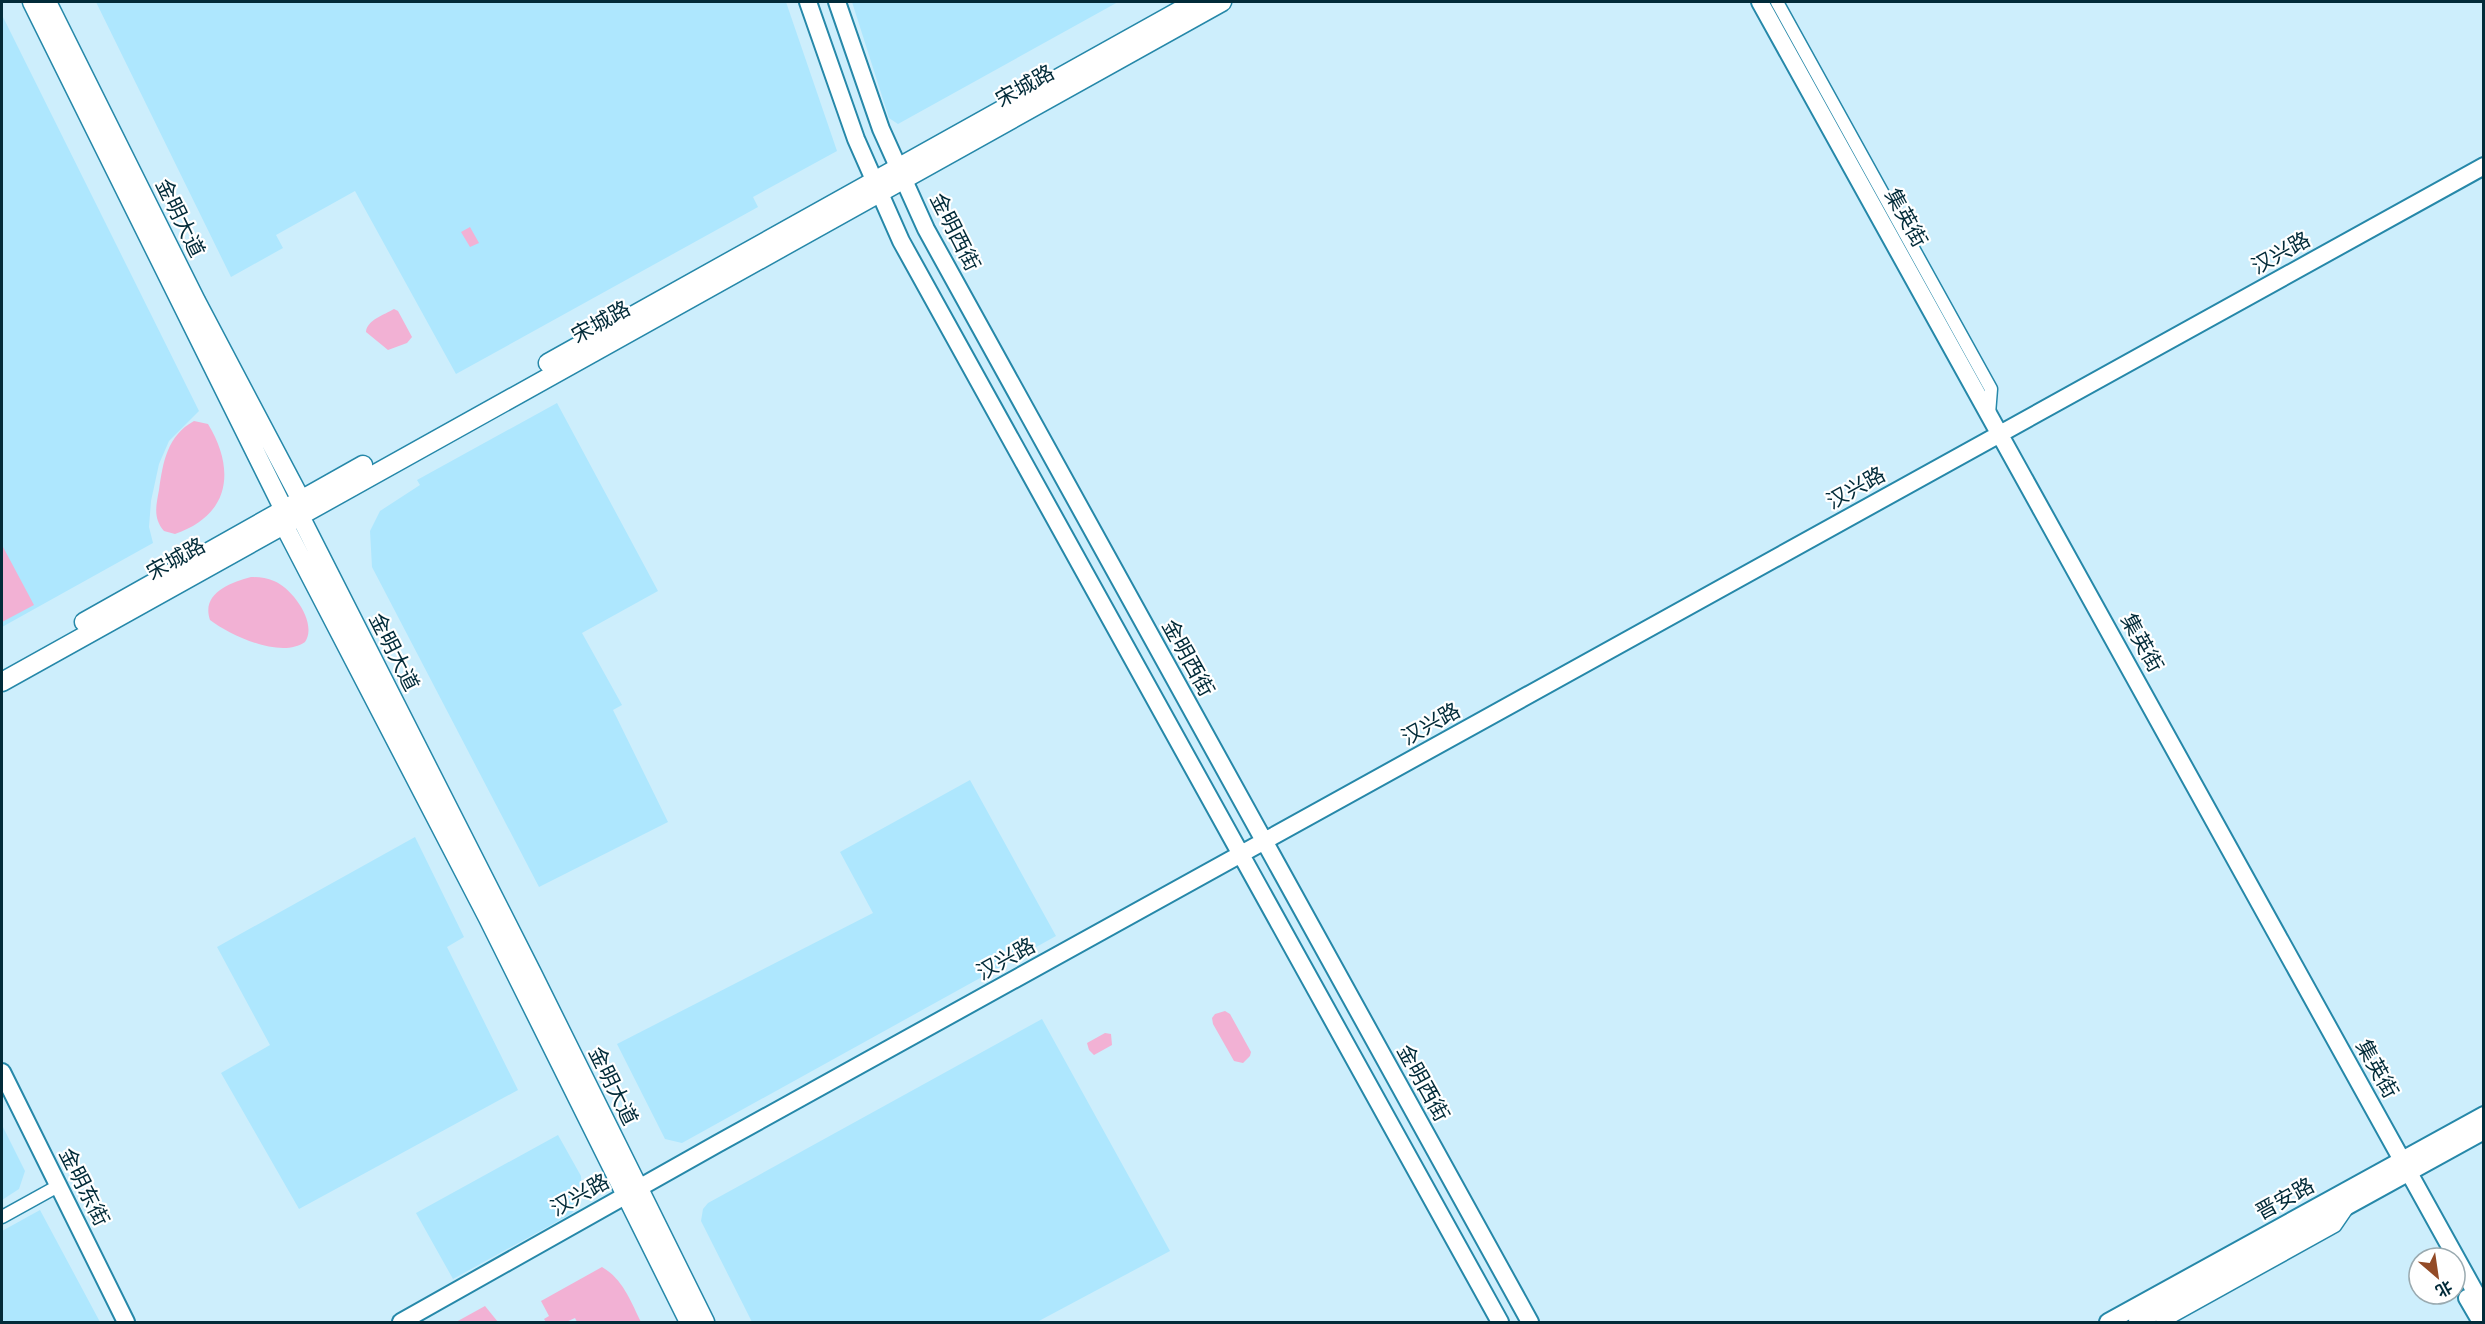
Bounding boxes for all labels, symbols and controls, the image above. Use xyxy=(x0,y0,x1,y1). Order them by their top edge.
street label: 宋城路 xyxy=(990,58,1060,114)
street label: 金明大道 xyxy=(148,174,212,262)
street label: 集英街 xyxy=(1878,183,1934,253)
street label: 金明西街 xyxy=(923,188,987,276)
street label: 汉兴路 xyxy=(2246,225,2316,281)
street label: 宋城路 xyxy=(566,294,636,350)
street label: 汉兴路 xyxy=(1821,460,1891,516)
street label: 宋城路 xyxy=(141,531,211,587)
street label: 金明大道 xyxy=(362,608,426,696)
street label: 集英街 xyxy=(2114,608,2170,678)
street label: 金明西街 xyxy=(1155,614,1221,702)
street label: 汉兴路 xyxy=(1396,696,1466,752)
street label: 汉兴路 xyxy=(971,931,1041,987)
street label: 集英街 xyxy=(2349,1034,2405,1104)
street label: 金明西街 xyxy=(1390,1039,1456,1127)
street label: 金明大道 xyxy=(581,1042,645,1130)
street label: 金明东街 xyxy=(52,1143,116,1231)
street label: 汉兴路 xyxy=(545,1167,615,1223)
street label: 晋安路 xyxy=(2250,1171,2320,1227)
north arrow xyxy=(2407,1246,2467,1306)
text: 北 xyxy=(2431,1275,2457,1303)

